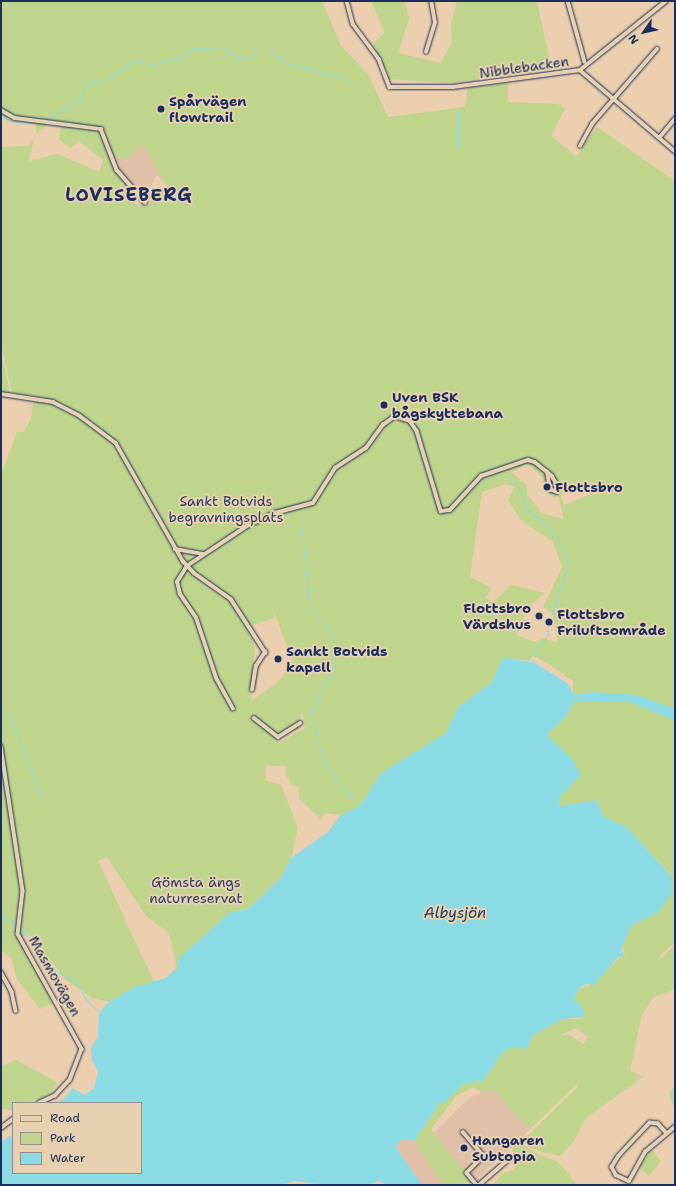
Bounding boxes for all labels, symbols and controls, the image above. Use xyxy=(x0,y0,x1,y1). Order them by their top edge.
north arrow xyxy=(624,12,664,52)
text: N xyxy=(625,31,642,47)
street label: Nibblebacken xyxy=(478,52,570,82)
place label: Spårvägen flowtrail xyxy=(169,93,247,126)
marker: Spårvägen flowtrail xyxy=(156,104,166,114)
district label: LOVISEBERG xyxy=(65,184,193,206)
place label: Uven BSK bågskyttebana xyxy=(392,389,503,422)
marker: Uven BSK bågskyttebana xyxy=(379,400,389,410)
place label: Flottsbro xyxy=(555,479,623,495)
marker: Flottsbro xyxy=(542,482,552,492)
park label: Sankt Botvids begravningsplats xyxy=(168,493,284,526)
place label: Flottsbro Värdshus xyxy=(463,600,531,632)
place label: Flottsbro Friluftsområde xyxy=(557,606,666,638)
marker: Flottsbro Värdshus xyxy=(534,611,544,621)
marker: Flottsbro Friluftsområde xyxy=(544,617,554,627)
place label: Sankt Botvids kapell xyxy=(286,643,387,676)
marker: Sankt Botvids kapell xyxy=(273,654,283,664)
park label: Gömsta ängs naturreservat xyxy=(149,874,243,906)
water label: Albysjön xyxy=(424,905,486,923)
street label: Masmovägen xyxy=(25,933,85,1019)
legend xyxy=(12,1102,142,1174)
text: Road xyxy=(50,1110,80,1126)
text: Park xyxy=(50,1130,76,1146)
place label: Hangaren Subtopia xyxy=(472,1132,544,1164)
marker: Hangaren Subtopia xyxy=(459,1143,469,1153)
text: Water xyxy=(50,1150,85,1166)

